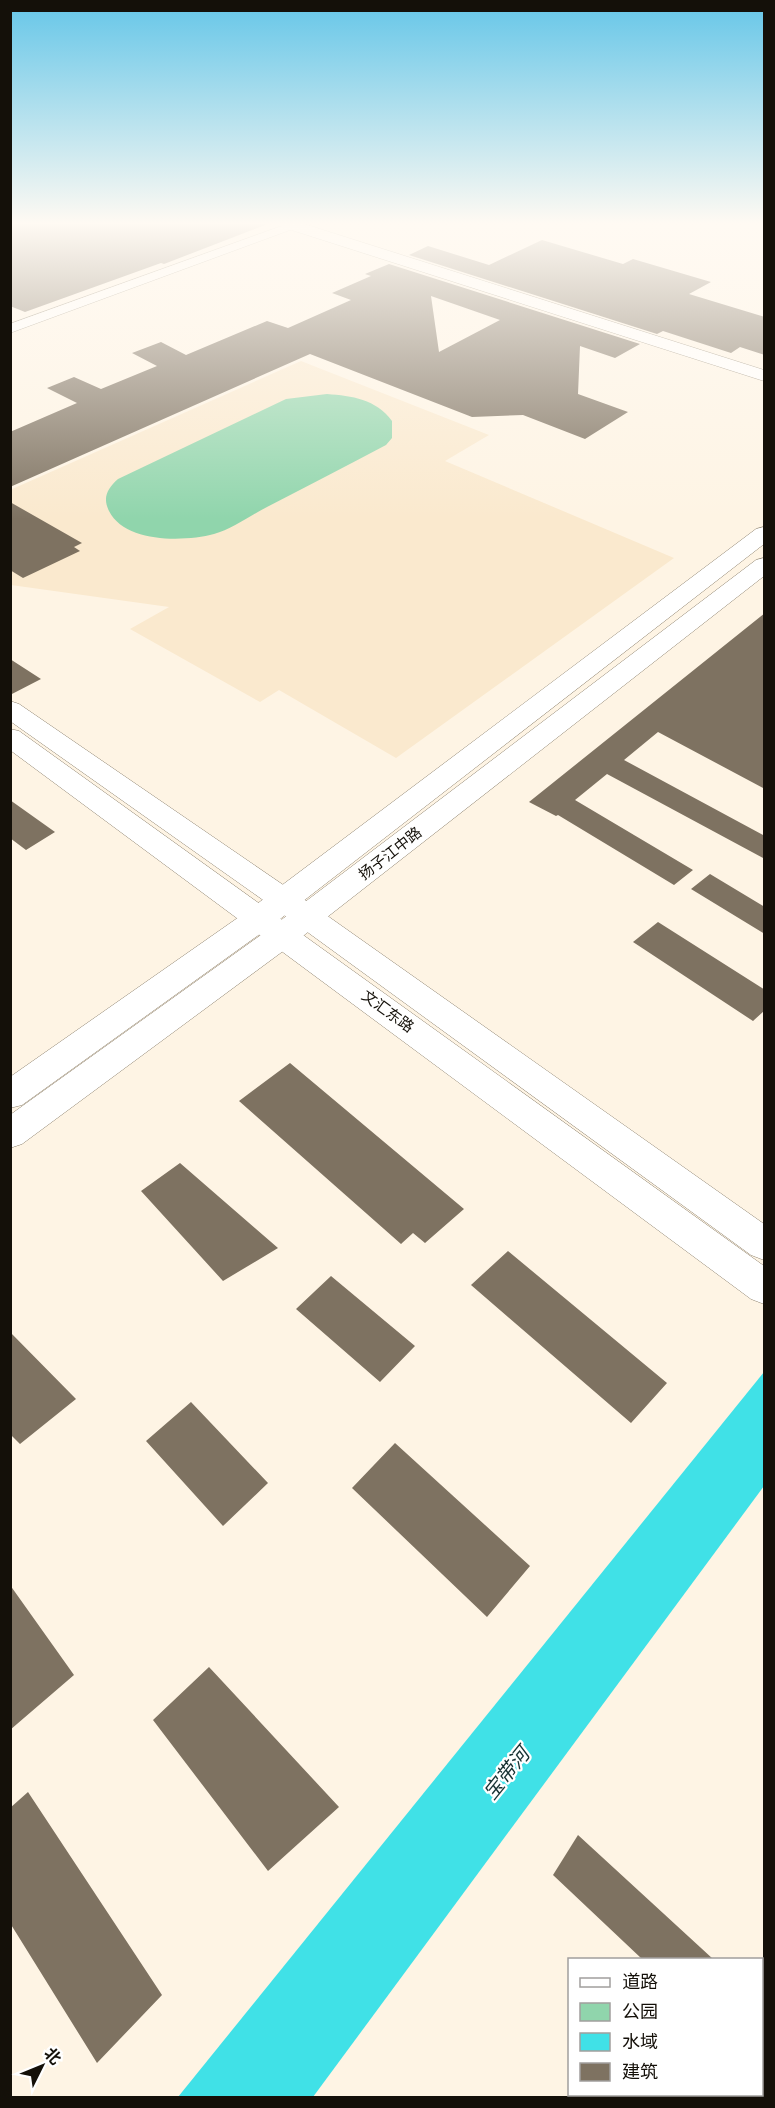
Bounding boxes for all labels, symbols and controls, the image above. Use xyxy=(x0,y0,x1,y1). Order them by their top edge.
street label: 扬子江中路 xyxy=(355,823,425,883)
street label: 文汇东路 xyxy=(359,986,417,1036)
water label: 宝带河 xyxy=(478,1739,536,1804)
legend xyxy=(568,1958,763,2096)
text: 道路 xyxy=(622,1971,658,1992)
text: 公园 xyxy=(622,2001,658,2022)
text: 水域 xyxy=(622,2031,658,2052)
north arrow xyxy=(12,2036,72,2096)
text: 北 xyxy=(41,2044,65,2068)
text: 建筑 xyxy=(622,2061,658,2082)

